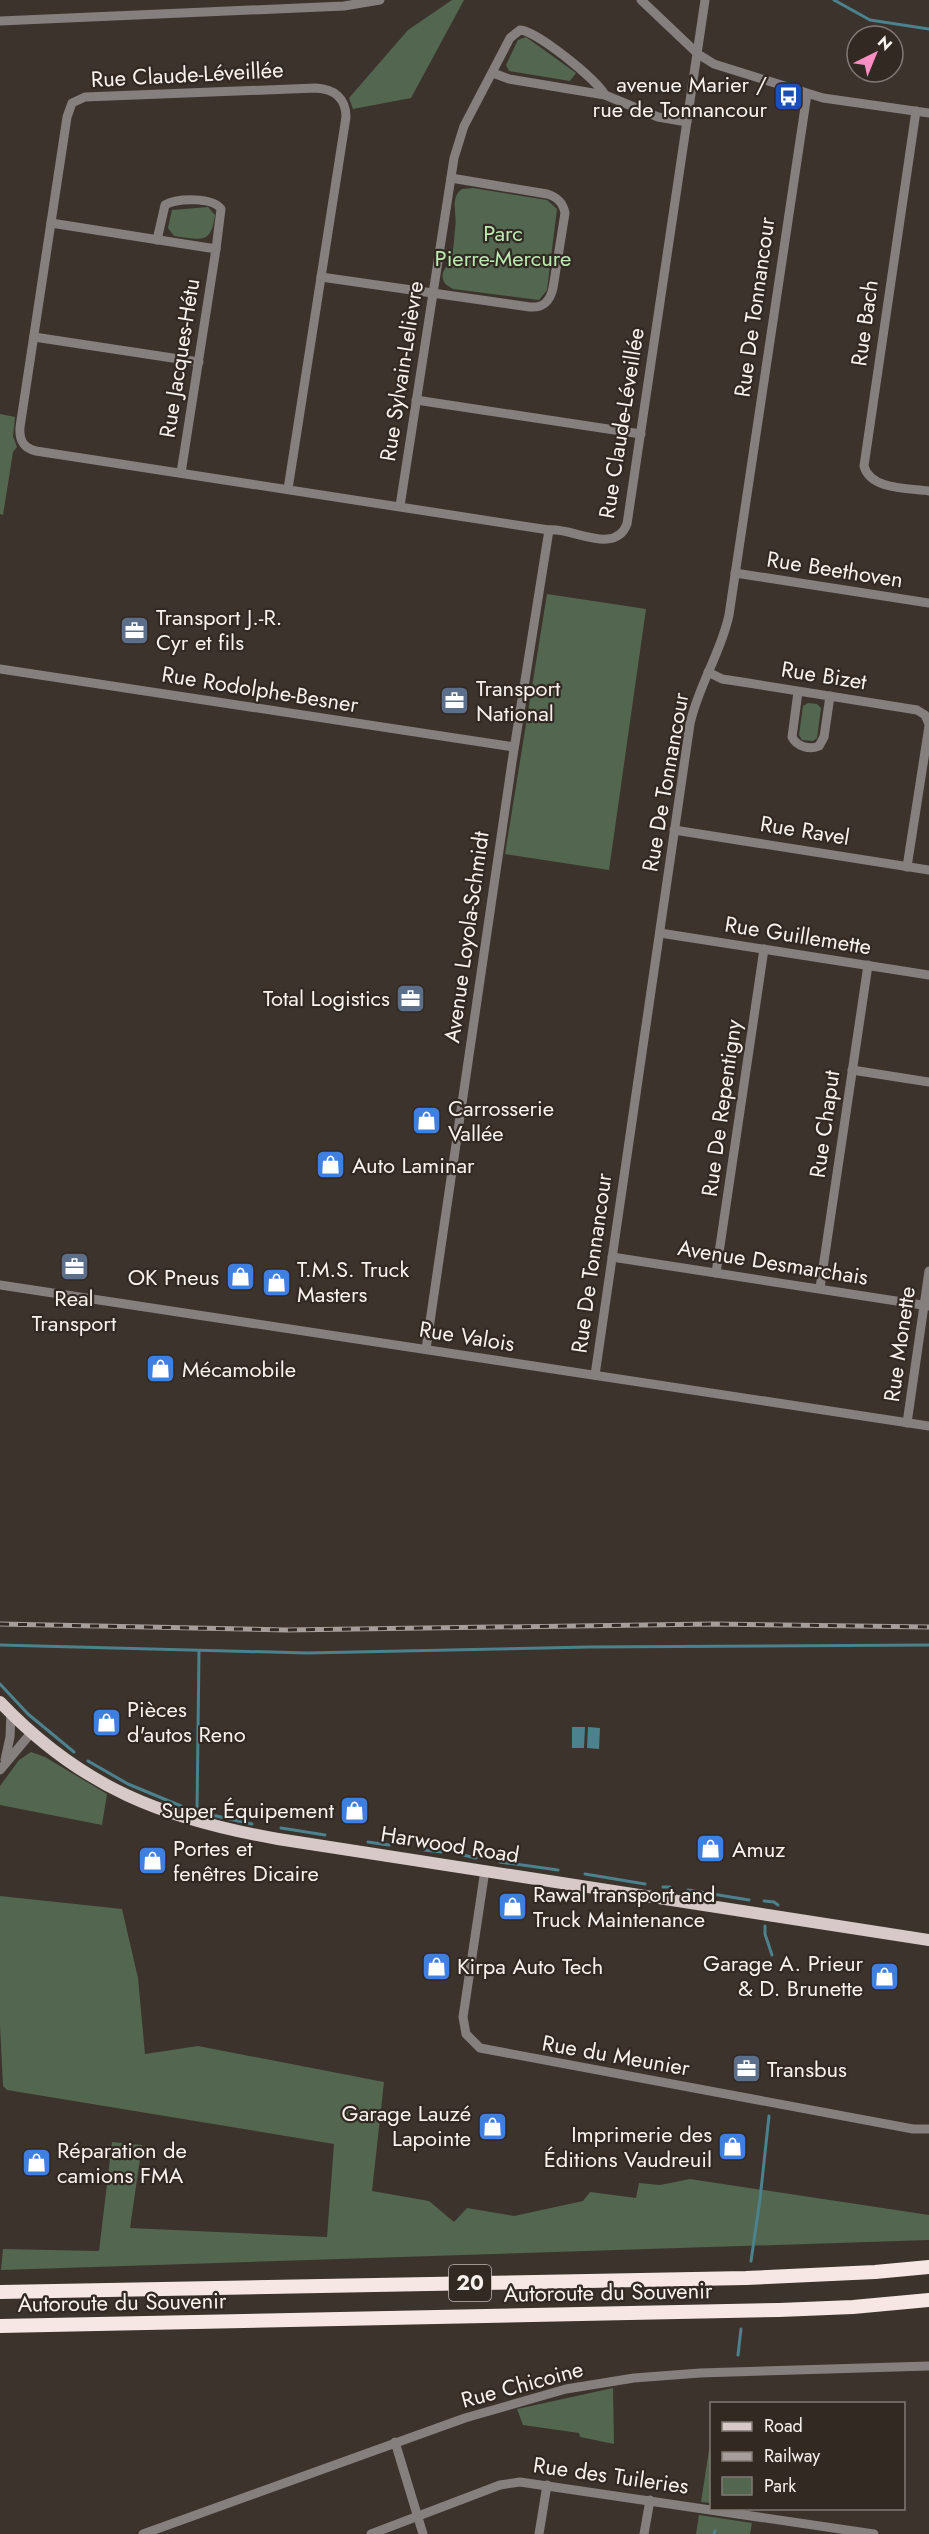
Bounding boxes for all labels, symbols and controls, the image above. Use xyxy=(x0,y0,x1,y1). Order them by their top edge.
north arrow xyxy=(845,24,905,84)
text: N xyxy=(872,31,897,56)
street label: Rue Claude-Léveillée xyxy=(90,53,284,95)
place label: avenue Marier / rue de Tonnancour xyxy=(593,68,767,125)
bus stop icon: avenue Marier / rue de Tonnancour xyxy=(772,81,804,113)
street label: Rue De Tonnancour xyxy=(726,214,783,399)
park label: Parc Pierre-Mercure xyxy=(435,217,571,274)
street label: Rue Jacques-Hétu xyxy=(151,276,207,440)
street label: Rue Bach xyxy=(842,278,886,368)
street label: Rue Sylvain-Lelièvre xyxy=(371,279,431,463)
street label: Rue Claude-Léveillée xyxy=(590,325,652,521)
street label: Rue Beethoven xyxy=(765,542,905,596)
place label: Transport J.-R. Cyr et fils xyxy=(156,601,282,658)
office icon: Transport J.-R. Cyr et fils xyxy=(119,614,151,646)
street label: Rue Bizet xyxy=(779,652,870,698)
street label: Rue Rodolphe-Besner xyxy=(159,658,361,720)
place label: Transport National xyxy=(476,672,561,729)
office icon: Transport National xyxy=(439,685,471,717)
street label: Rue De Tonnancour xyxy=(633,689,697,874)
street label: Rue Ravel xyxy=(758,807,852,853)
street label: Avenue Loyola-Schmidt xyxy=(435,829,497,1045)
street label: Rue Guillemette xyxy=(722,908,874,962)
place label: Total Logistics xyxy=(263,982,390,1014)
office icon: Total Logistics xyxy=(395,982,427,1014)
street label: Rue De Repentigny xyxy=(693,1017,749,1199)
street label: Rue Chaput xyxy=(801,1067,847,1180)
place label: Carrosserie Vallée xyxy=(448,1092,554,1149)
shop icon: Carrosserie Vallée xyxy=(411,1105,443,1137)
shop icon: Auto Laminar xyxy=(315,1149,347,1181)
place label: Auto Laminar xyxy=(352,1149,475,1181)
street label: Rue De Tonnancour xyxy=(563,1170,620,1355)
street label: Avenue Desmarchais xyxy=(675,1231,871,1293)
office icon: Real Transport xyxy=(58,1250,90,1282)
place label: T.M.S. Truck Masters xyxy=(297,1253,409,1310)
place label: OK Pneus xyxy=(128,1261,219,1293)
shop icon: OK Pneus xyxy=(224,1261,256,1293)
shop icon: T.M.S. Truck Masters xyxy=(260,1266,292,1298)
place label: Real Transport xyxy=(32,1282,117,1339)
street label: Rue Monette xyxy=(875,1284,923,1404)
street label: Rue Valois xyxy=(417,1313,517,1359)
shop icon: Mécamobile xyxy=(145,1353,177,1385)
place label: Mécamobile xyxy=(182,1353,296,1385)
place label: Pièces d'autos Reno xyxy=(127,1693,246,1750)
shop icon: Pièces d'autos Reno xyxy=(90,1706,122,1738)
place label: Super Équipement xyxy=(161,1794,335,1826)
shop icon: Super Équipement xyxy=(339,1794,371,1826)
street label: Harwood Road xyxy=(378,1817,522,1871)
place label: Portes et fenêtres Dicaire xyxy=(173,1832,319,1889)
shop icon: Amuz xyxy=(695,1833,727,1865)
place label: Amuz xyxy=(732,1833,785,1865)
shop icon: Portes et fenêtres Dicaire xyxy=(136,1845,168,1877)
place label: Rawal transport and Truck Maintenance xyxy=(533,1878,715,1935)
shop icon: Rawal transport and Truck Maintenance xyxy=(496,1891,528,1923)
place label: Garage A. Prieur & D. Brunette xyxy=(703,1947,863,2004)
shop icon: Kirpa Auto Tech xyxy=(420,1950,452,1982)
place label: Kirpa Auto Tech xyxy=(457,1950,603,1982)
shop icon: Garage A. Prieur & D. Brunette xyxy=(868,1960,900,1992)
street label: Rue du Meunier xyxy=(540,2026,693,2084)
office icon: Transbus xyxy=(730,2053,762,2085)
place label: Transbus xyxy=(767,2053,847,2085)
place label: Garage Lauzé Lapointe xyxy=(342,2097,471,2154)
shop icon: Garage Lauzé Lapointe xyxy=(476,2110,508,2142)
place label: Imprimerie des Éditions Vaudreuil xyxy=(544,2118,712,2175)
shop icon: Imprimerie des Éditions Vaudreuil xyxy=(717,2131,749,2163)
place label: Réparation de camions FMA xyxy=(57,2134,187,2191)
shop icon: Réparation de camions FMA xyxy=(20,2147,52,2179)
road number: 20 xyxy=(449,2265,491,2301)
street label: Autoroute du Souvenir xyxy=(503,2274,713,2310)
street label: Autoroute du Souvenir xyxy=(17,2284,227,2320)
street label: Rue Chicoine xyxy=(457,2352,587,2416)
legend xyxy=(710,2402,905,2510)
text: Road xyxy=(764,2413,803,2439)
text: Railway xyxy=(764,2443,820,2469)
street label: Rue des Tuileries xyxy=(531,2448,691,2502)
text: Park xyxy=(764,2473,796,2499)

